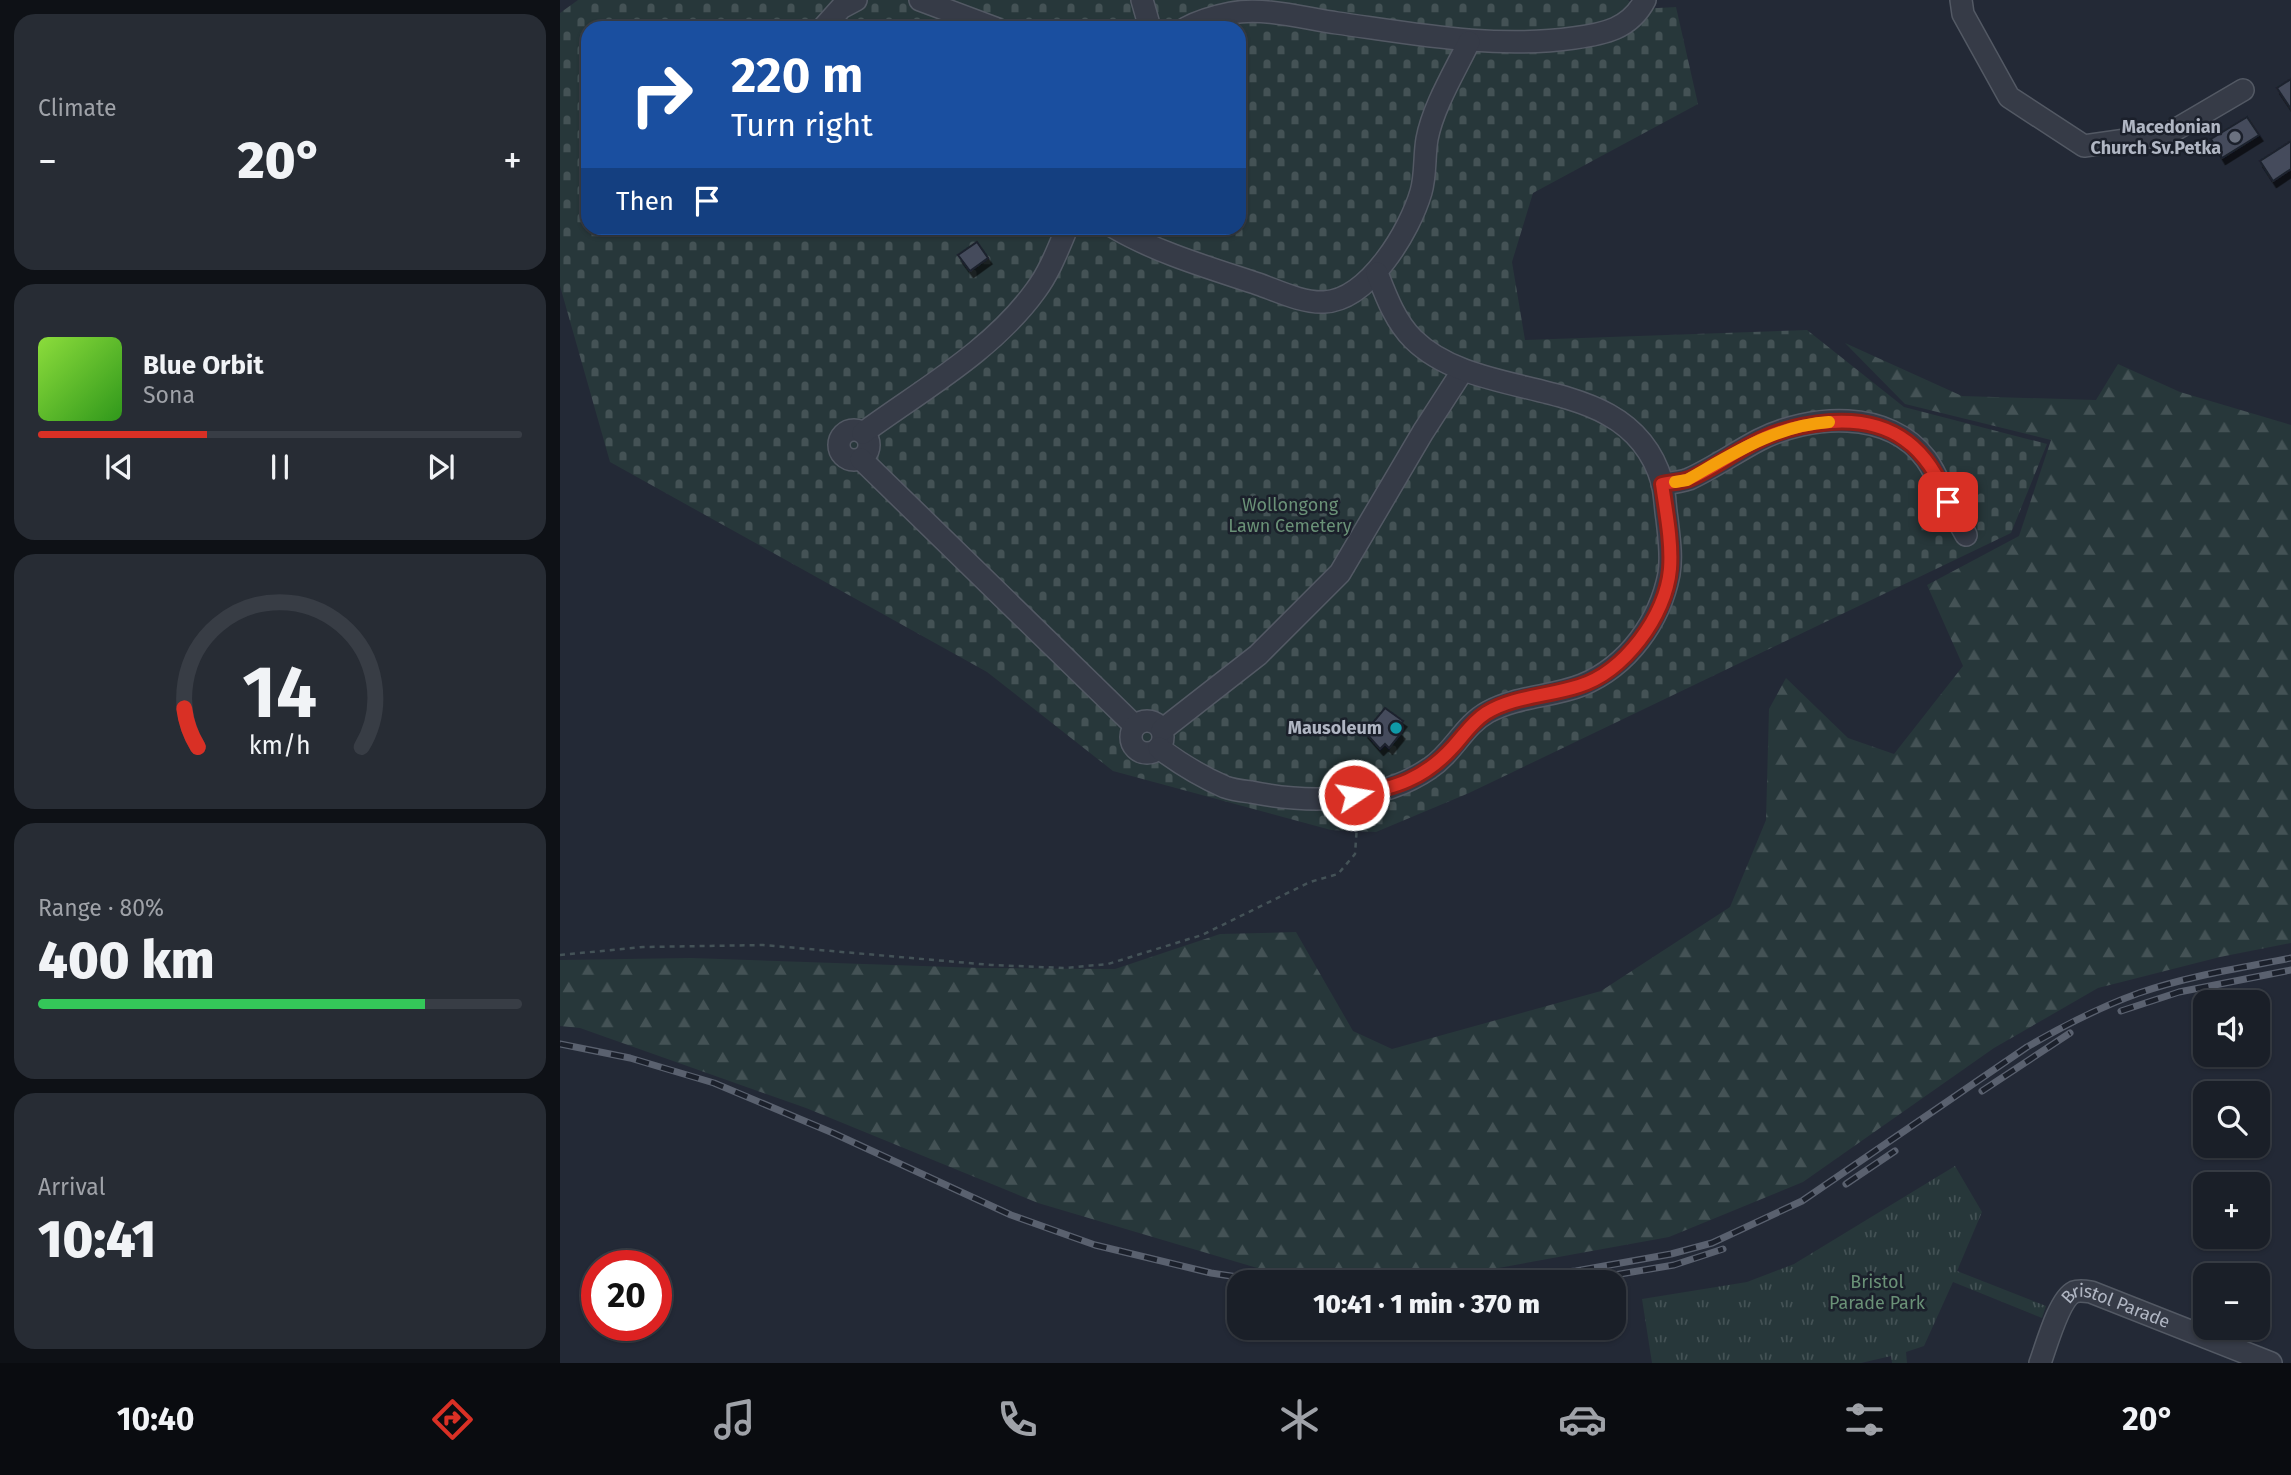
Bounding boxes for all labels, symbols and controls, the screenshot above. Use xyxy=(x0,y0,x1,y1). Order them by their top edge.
text: 220 m xyxy=(731,46,863,105)
icon: right xyxy=(616,49,707,140)
text: Climate xyxy=(38,94,117,122)
text: Turn right xyxy=(731,106,873,144)
place label: Macedonian Church Sv.Petka xyxy=(2091,116,2221,159)
text: 20° xyxy=(237,129,323,192)
marker: Macedonian Church Sv.Petka xyxy=(2227,129,2243,145)
text: − xyxy=(38,138,57,184)
text: + xyxy=(503,138,522,184)
icon: arrive xyxy=(688,182,726,220)
text: Then xyxy=(616,186,674,217)
text: Blue Orbit xyxy=(143,350,263,381)
text: Sona xyxy=(143,381,195,409)
icon: previous xyxy=(100,448,138,486)
icon: pause xyxy=(261,448,299,486)
icon: next xyxy=(422,448,460,486)
pin xyxy=(1918,472,1978,532)
icon: arrive xyxy=(1929,483,1967,521)
park label: Wollongong Lawn Cemetery xyxy=(1228,494,1352,537)
text: 14 xyxy=(243,650,317,737)
place label: Mausoleum xyxy=(1288,717,1382,739)
marker: Mausoleum xyxy=(1388,720,1404,736)
text: km/h xyxy=(249,731,311,761)
position arrow xyxy=(1317,758,1391,832)
text: Range · 80% xyxy=(38,894,164,922)
text: 400 km xyxy=(38,929,215,992)
map controls xyxy=(2193,990,2270,1340)
button: sound xyxy=(2193,990,2270,1067)
button: search xyxy=(2193,1081,2270,1158)
button: + xyxy=(2193,1172,2270,1249)
text: Arrival xyxy=(38,1173,105,1201)
text: 10:41 xyxy=(38,1208,156,1271)
speed limit sign: 20 xyxy=(581,1250,672,1341)
button: − xyxy=(2193,1263,2270,1340)
park label: Bristol Parade Park xyxy=(1829,1271,1926,1314)
street label: Bristol Parade xyxy=(2056,1280,2173,1333)
text: 10:41 · 1 min · 370 m xyxy=(1313,1289,1540,1320)
icon: directions xyxy=(428,1395,477,1444)
icon: music xyxy=(710,1395,759,1444)
icon: phone xyxy=(993,1395,1042,1444)
icon: climate xyxy=(1275,1395,1324,1444)
icon: car xyxy=(1558,1395,1607,1444)
icon: filters xyxy=(1840,1395,1889,1444)
text: 10:40 xyxy=(117,1400,195,1438)
text: 20° xyxy=(2122,1400,2174,1438)

